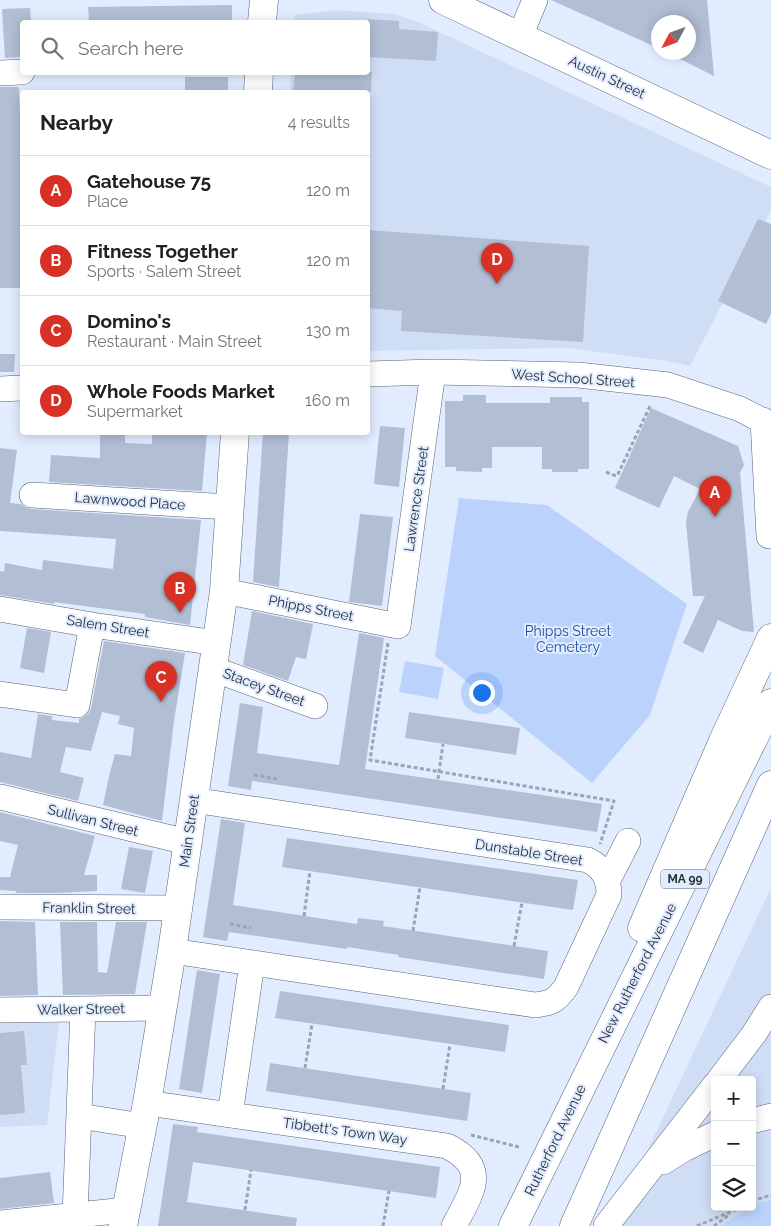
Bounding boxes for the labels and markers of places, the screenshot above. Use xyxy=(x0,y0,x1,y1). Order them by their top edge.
pin: D xyxy=(481,243,513,284)
pin: A xyxy=(699,476,731,517)
pin: B xyxy=(164,572,196,613)
pin: C xyxy=(145,661,177,702)

